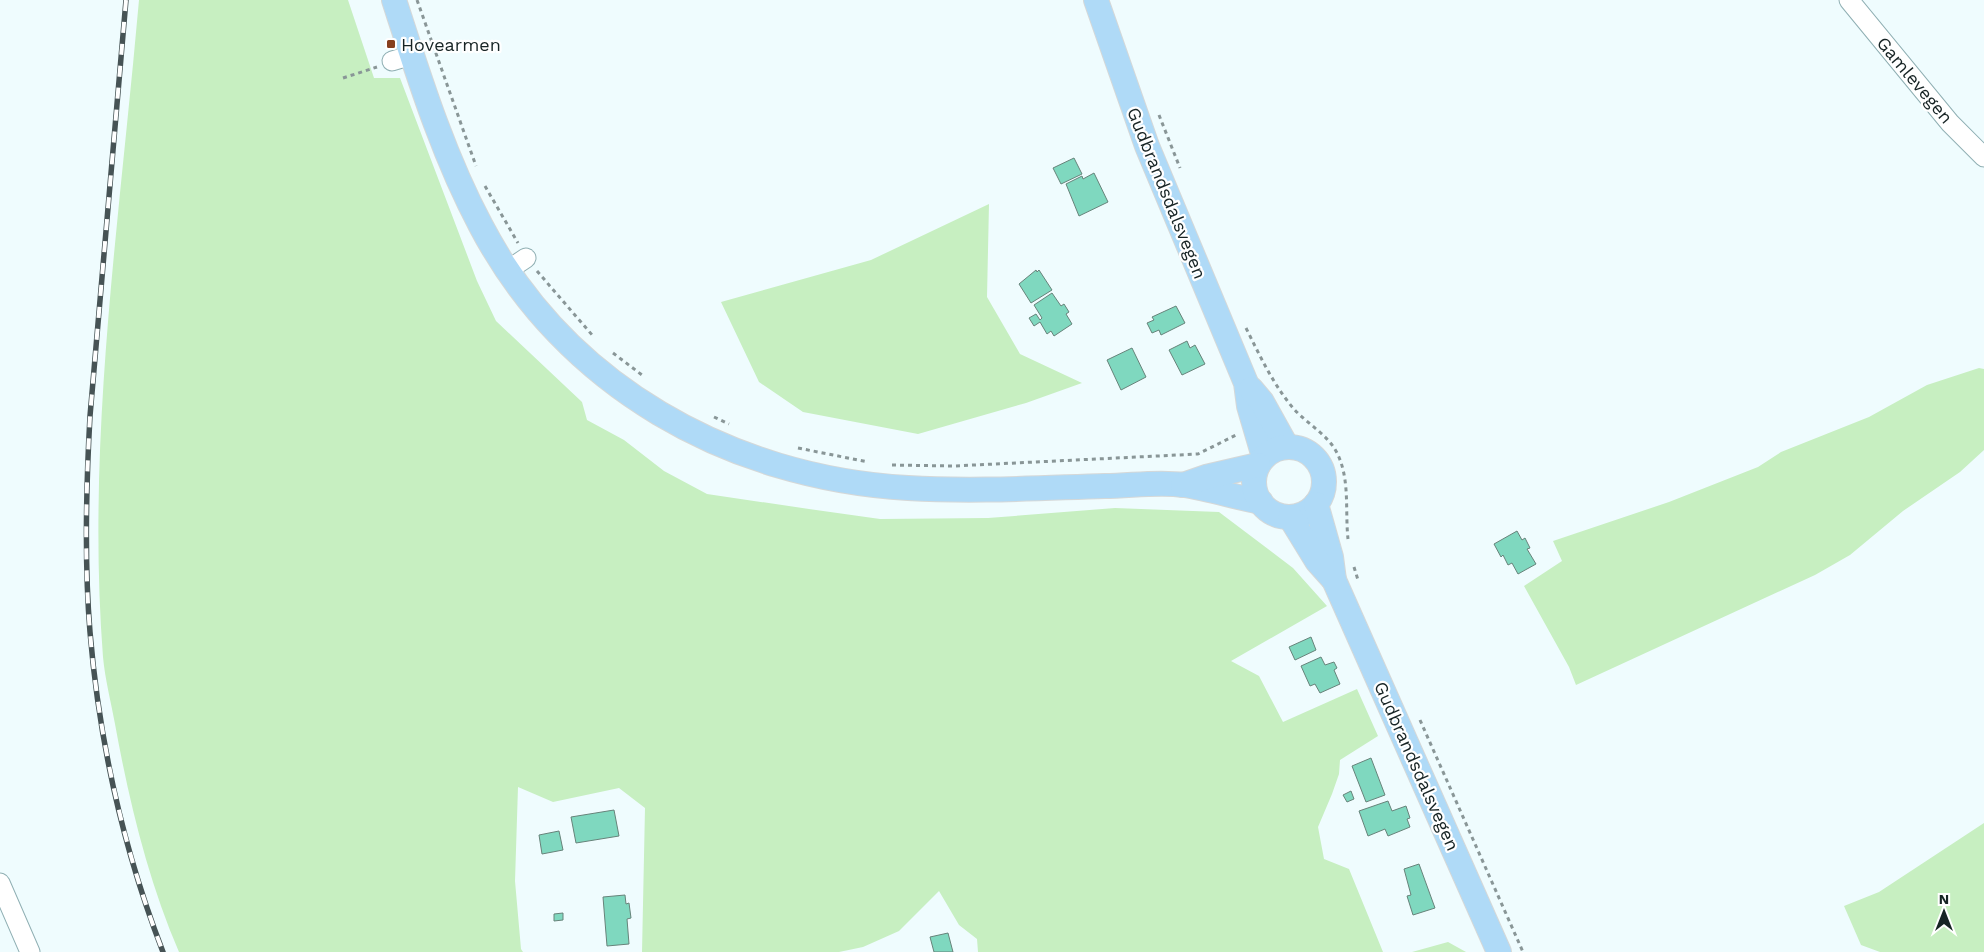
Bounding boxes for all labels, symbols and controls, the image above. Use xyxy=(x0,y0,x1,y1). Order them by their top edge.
street label: Gamlevegen xyxy=(1873,32,1957,128)
place label: Hovearmen xyxy=(401,34,501,55)
marker: Hovearmen xyxy=(385,38,397,50)
street label: Gudbrandsdalsvegen xyxy=(1123,104,1211,282)
street label: Gudbrandsdalsvegen xyxy=(1370,678,1464,854)
north arrow xyxy=(1919,887,1969,937)
text: N xyxy=(1939,891,1949,907)

